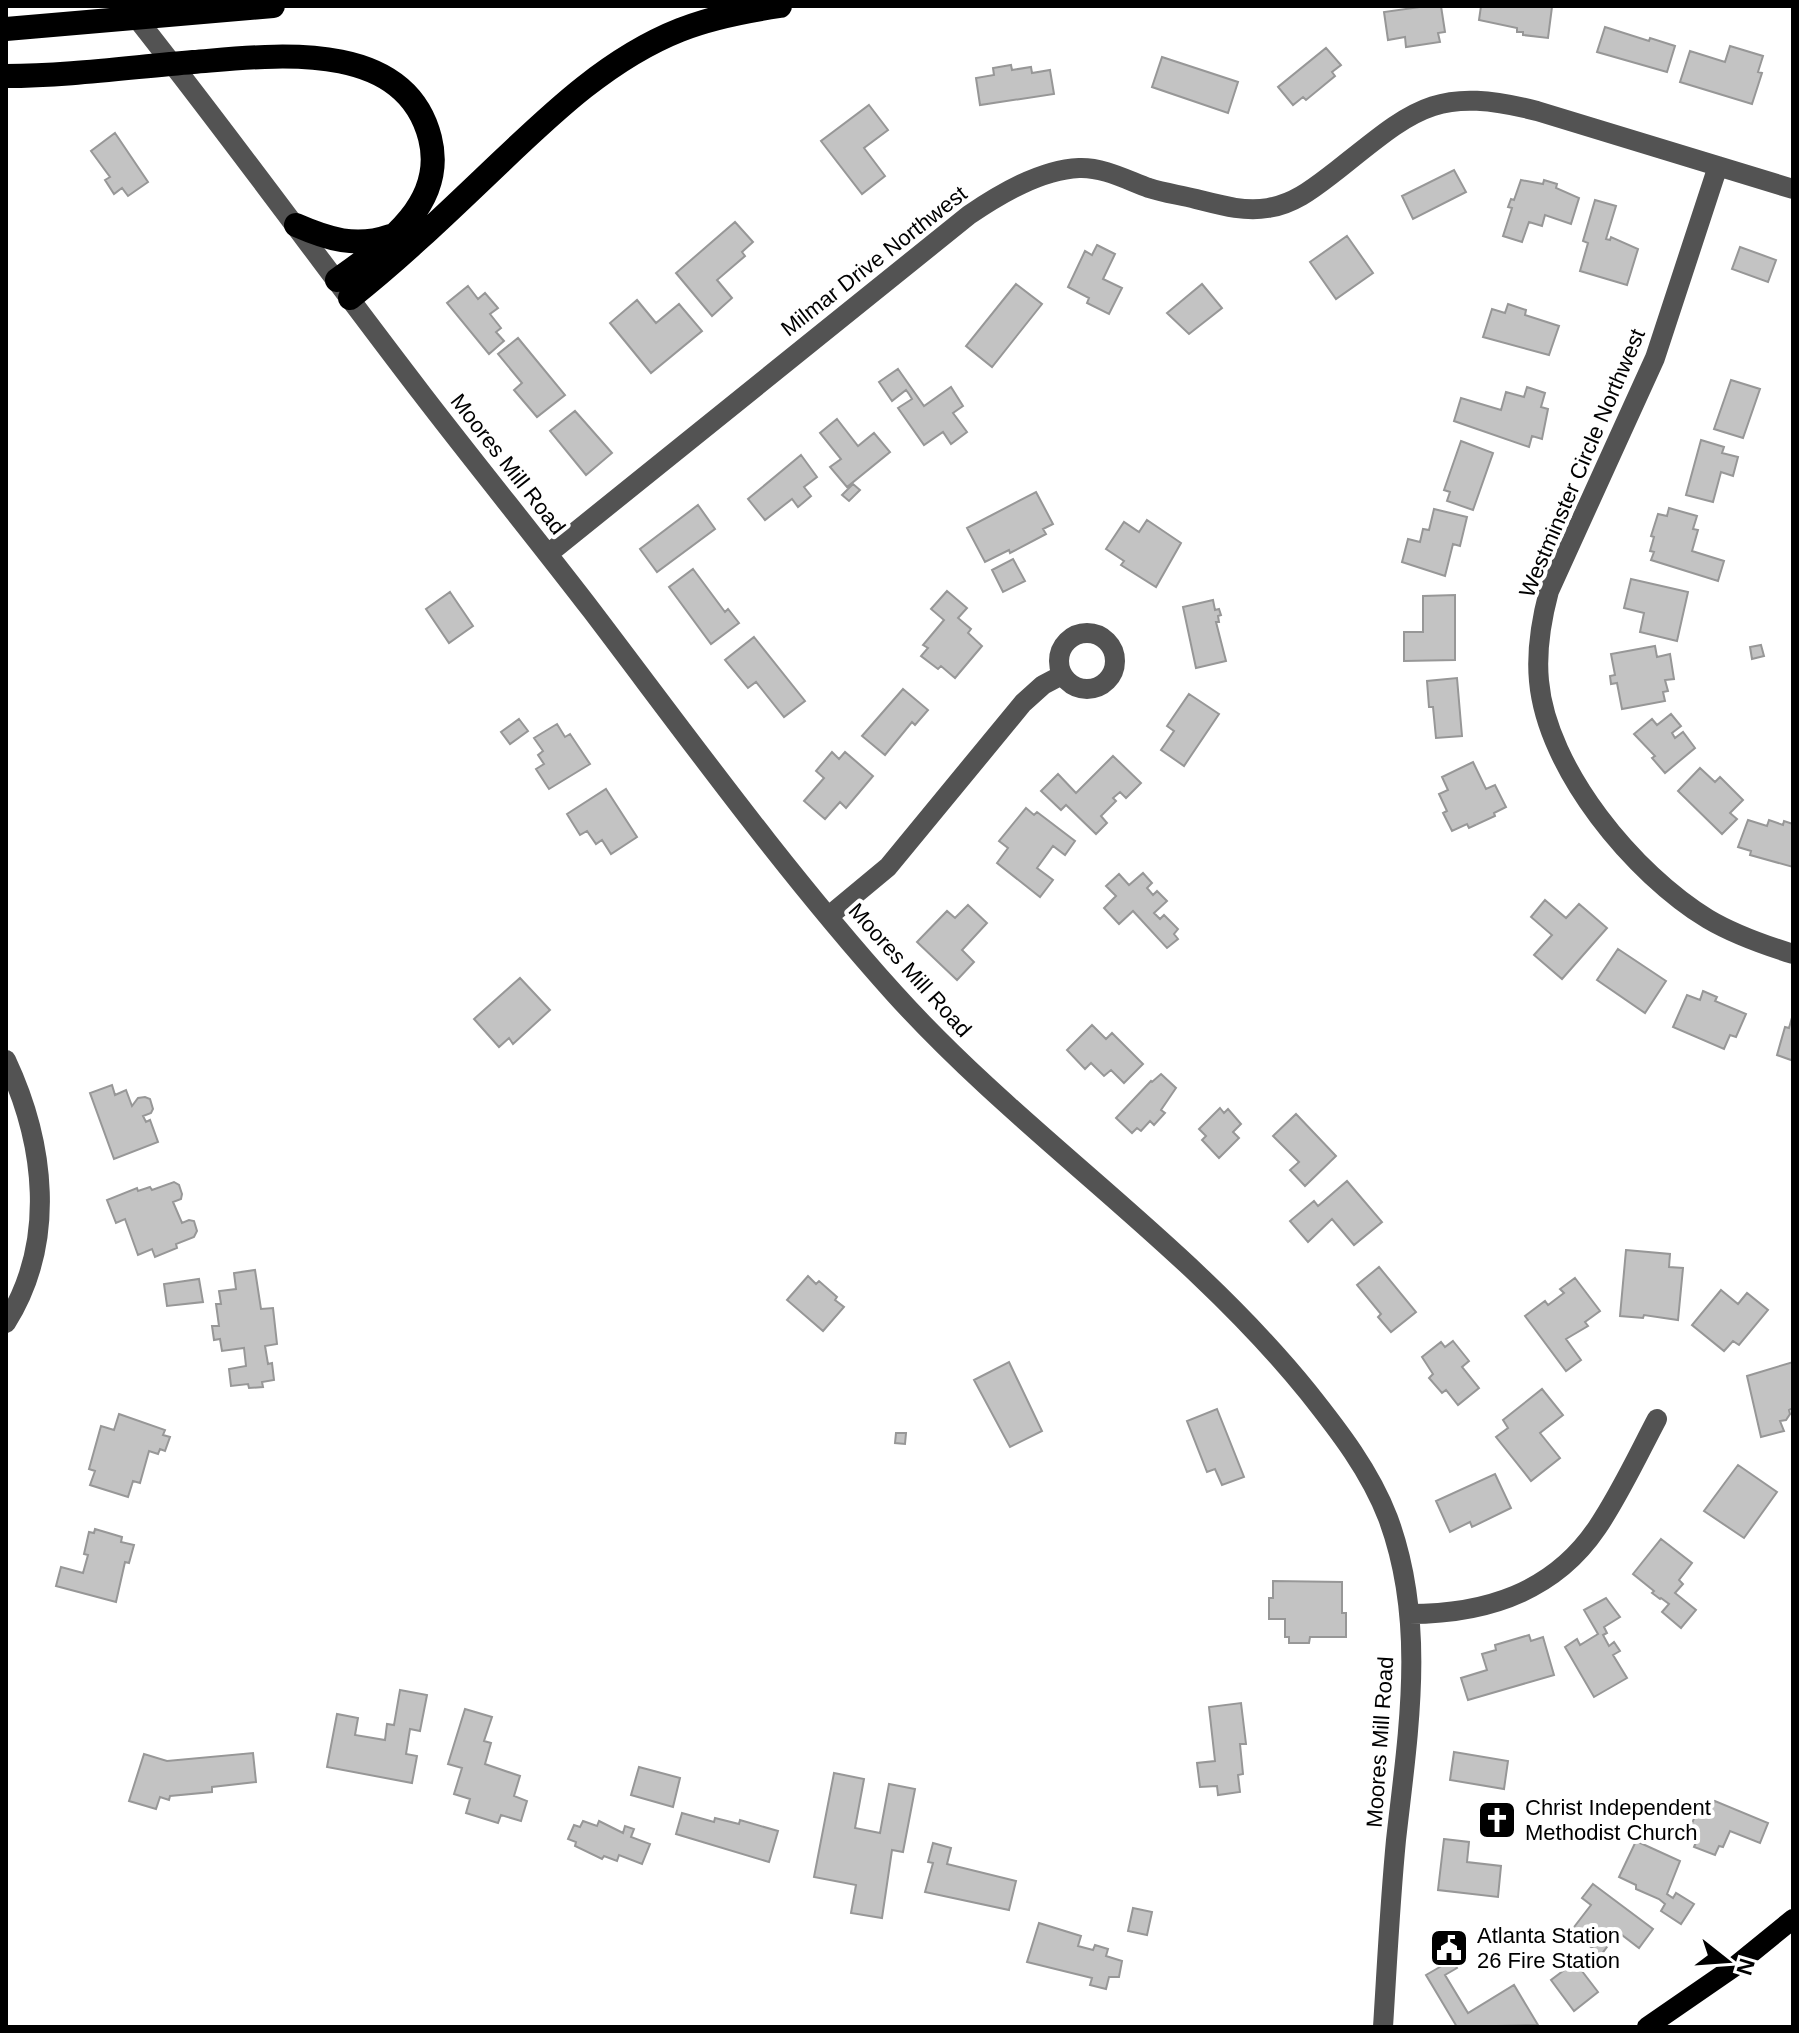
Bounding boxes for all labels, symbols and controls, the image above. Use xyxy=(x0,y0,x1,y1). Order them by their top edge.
street label: Milmar Drive Northwest xyxy=(776,181,972,341)
street label: Westminster Circle Northwest xyxy=(1514,325,1650,601)
street label: Moores Mill Road xyxy=(445,389,571,539)
street label: Moores Mill Road xyxy=(843,898,977,1042)
street label: Moores Mill Road xyxy=(1362,1656,1398,1828)
place label: Christ Independent Methodist Church xyxy=(1525,1795,1711,1845)
church icon: Christ Independent Methodist Church xyxy=(1476,1799,1518,1841)
north arrow xyxy=(1687,1921,1767,2001)
place label: Atlanta Station 26 Fire Station xyxy=(1477,1923,1620,1973)
public building icon: Atlanta Station 26 Fire Station xyxy=(1428,1927,1470,1969)
text: N xyxy=(1731,1955,1760,1978)

